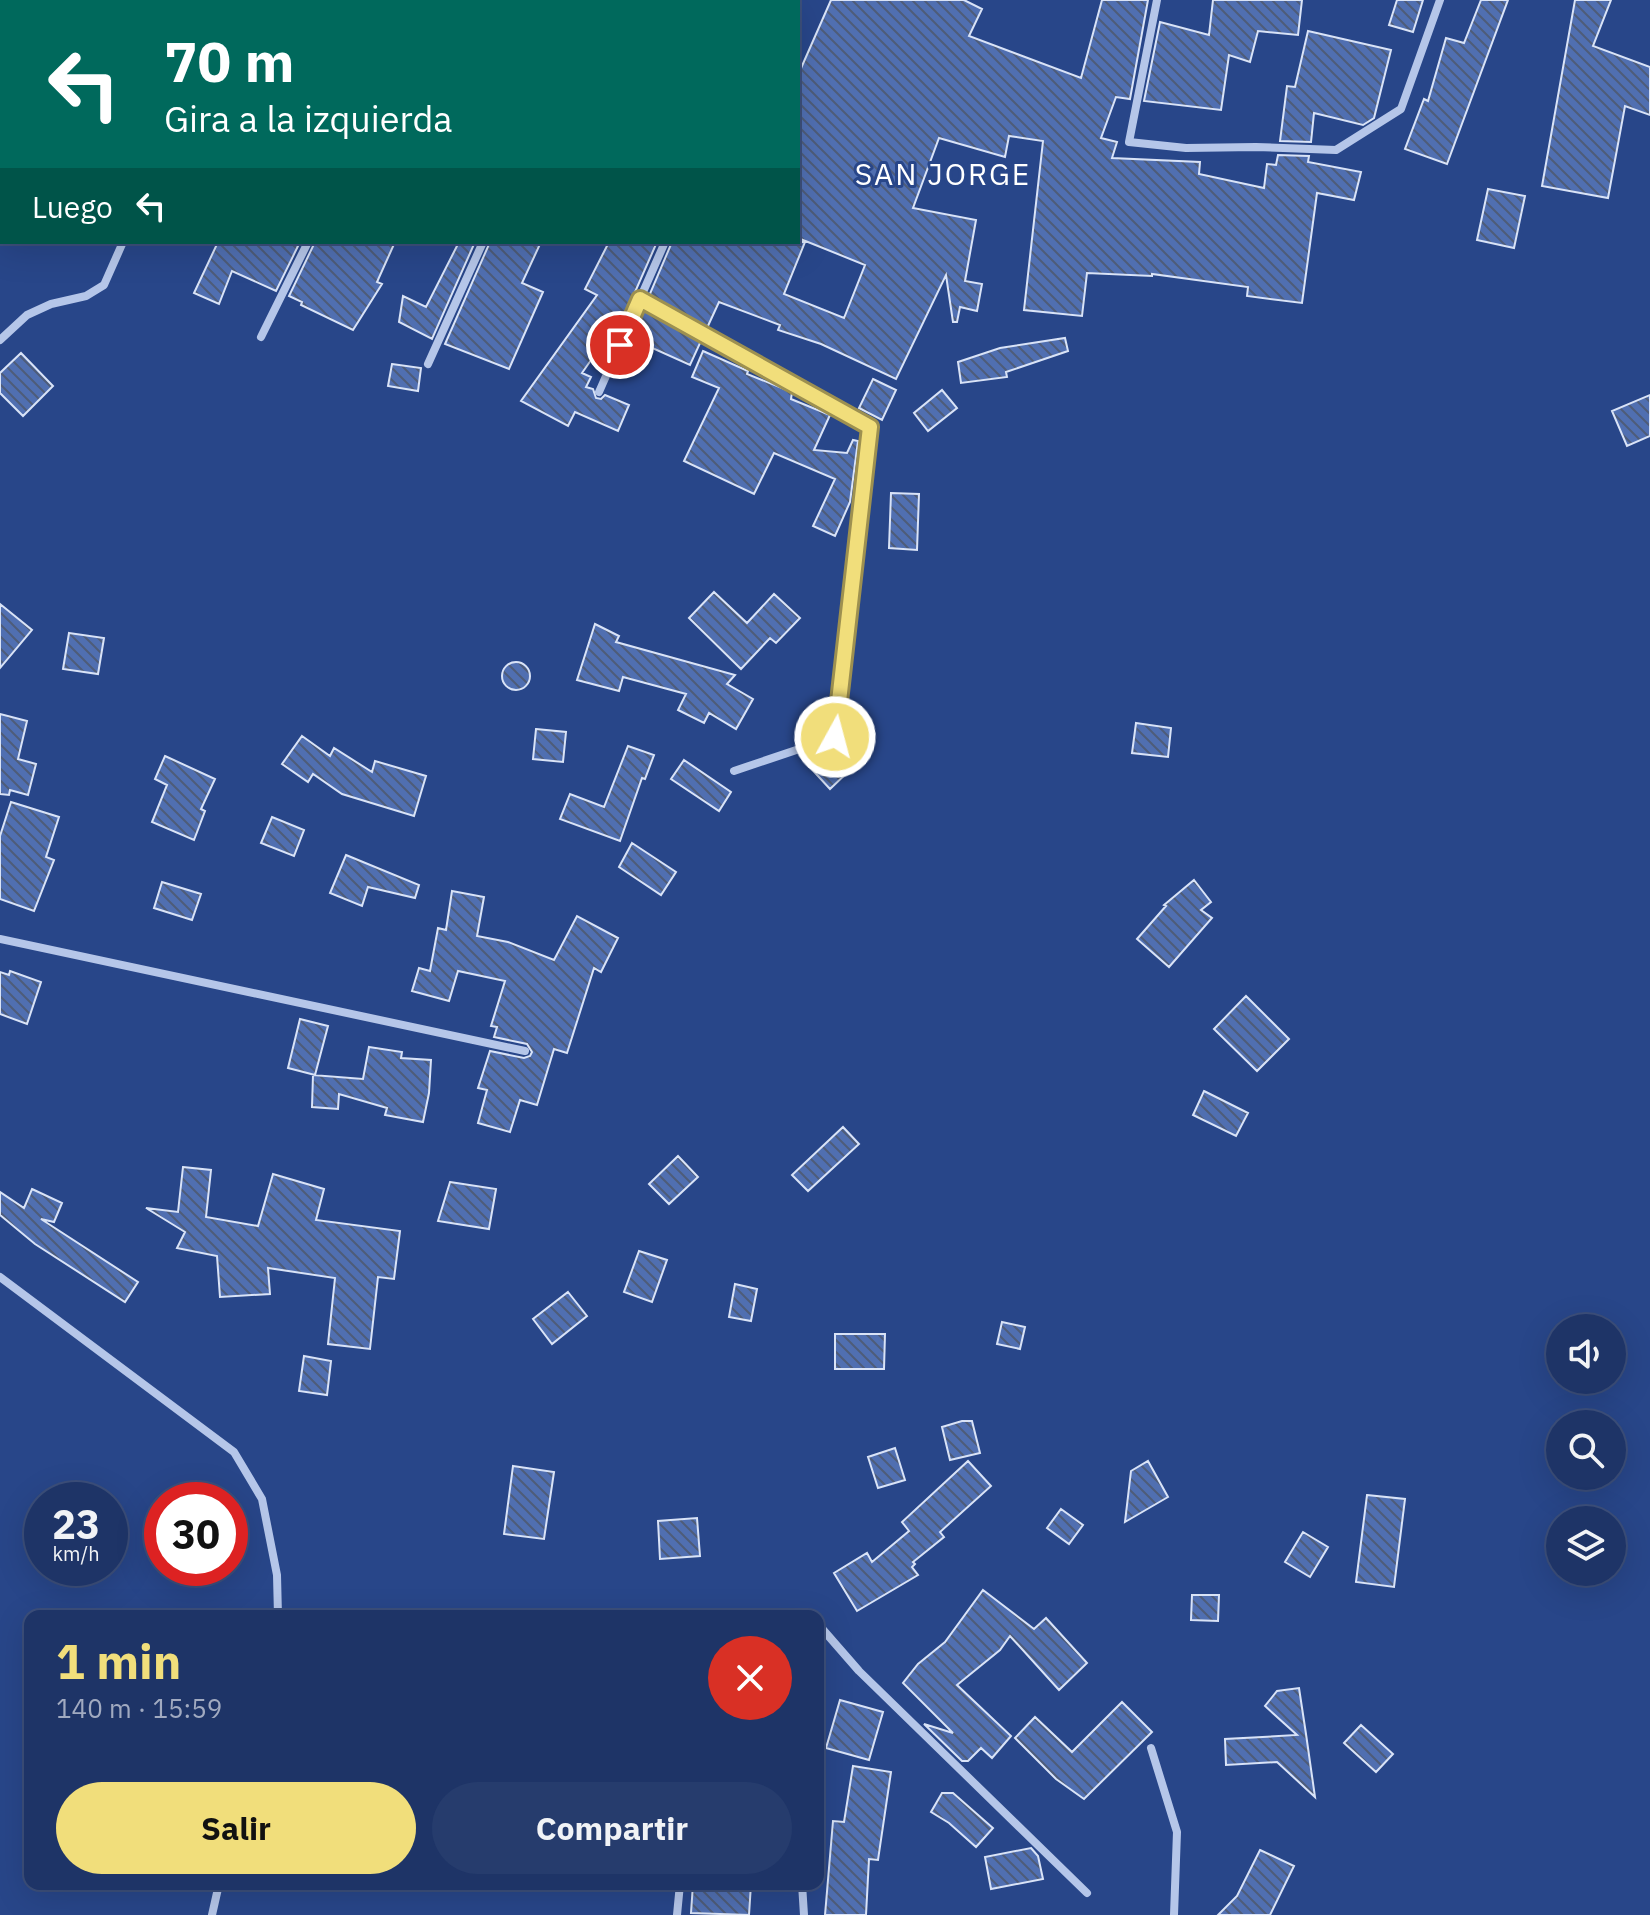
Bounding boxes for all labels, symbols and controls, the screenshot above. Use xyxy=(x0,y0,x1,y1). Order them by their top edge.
text: 70 m xyxy=(164,25,294,97)
icon: left xyxy=(32,32,136,136)
text: Gira a la izquierda xyxy=(164,95,453,142)
district label: SAN JORGE xyxy=(855,154,1031,193)
icon: left xyxy=(129,184,173,228)
text: Luego xyxy=(32,187,113,226)
pin xyxy=(586,311,654,379)
icon: arrive xyxy=(598,323,642,367)
position arrow xyxy=(793,695,877,779)
map controls xyxy=(1546,1314,1626,1586)
button: sound xyxy=(1546,1314,1626,1394)
button: search xyxy=(1546,1410,1626,1490)
speed limit sign: 30 xyxy=(144,1482,248,1586)
text: 23 xyxy=(52,1498,100,1550)
button: layers xyxy=(1546,1506,1626,1586)
text: km/h xyxy=(52,1540,100,1567)
text: 1 min xyxy=(56,1630,181,1692)
button: close xyxy=(708,1636,792,1720)
text: 140 m · 15:59 xyxy=(56,1691,222,1725)
button: Salir xyxy=(56,1782,416,1874)
button: Compartir xyxy=(432,1782,792,1874)

